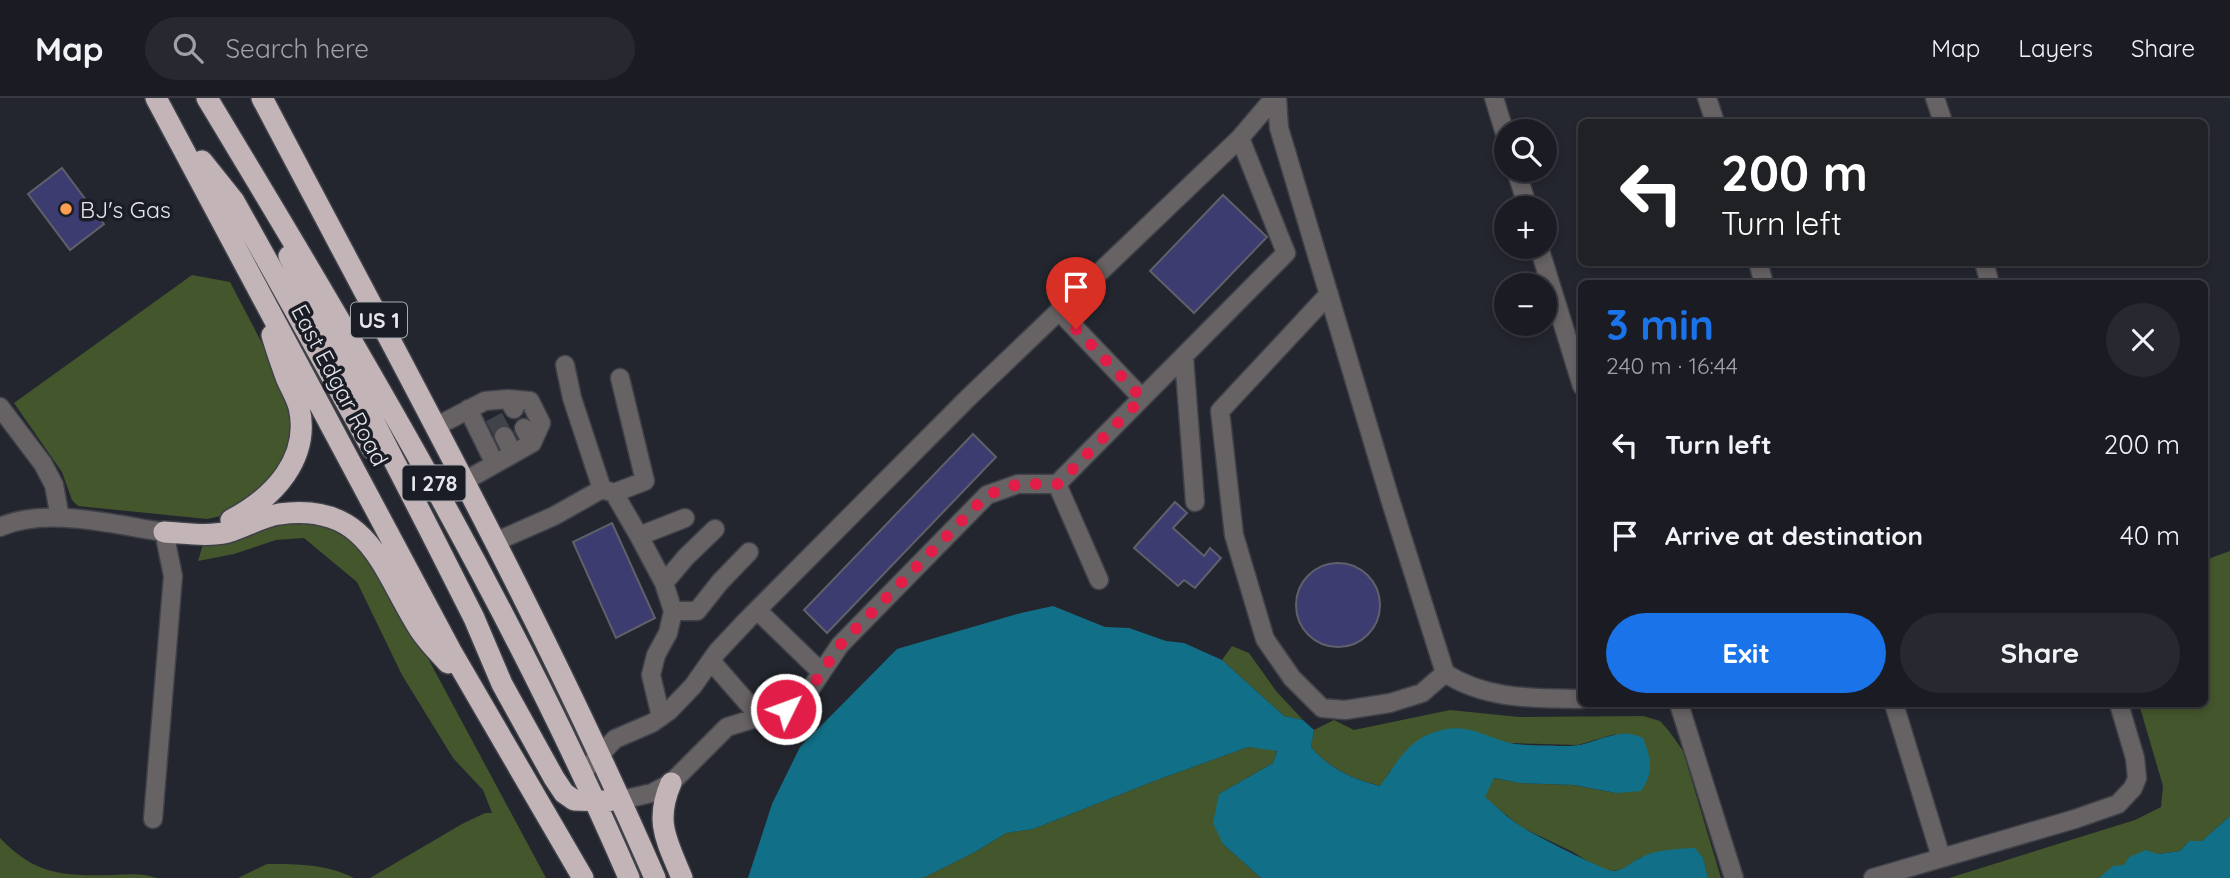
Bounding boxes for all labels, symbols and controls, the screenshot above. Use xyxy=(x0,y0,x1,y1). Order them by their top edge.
search box xyxy=(145,17,635,80)
text: Map xyxy=(35,28,103,69)
icon: search xyxy=(169,29,207,67)
text: Search here xyxy=(225,32,369,65)
text: Map xyxy=(1931,33,1980,63)
text: Layers xyxy=(2018,33,2093,63)
text: Share xyxy=(2131,33,2195,63)
map controls xyxy=(1494,119,1557,336)
button: search xyxy=(1494,119,1557,182)
text: 200 m xyxy=(1721,142,1868,203)
icon: left xyxy=(1606,147,1697,238)
place label: BJ's Gas xyxy=(80,195,171,224)
button: + xyxy=(1494,196,1557,259)
marker: BJ's Gas xyxy=(58,201,74,217)
text: Turn left xyxy=(1721,203,1842,243)
pin xyxy=(1046,257,1106,329)
icon: arrive xyxy=(1057,268,1095,306)
button: − xyxy=(1494,273,1557,336)
text: 3 min xyxy=(1606,298,1714,351)
street label: East Edgar Road xyxy=(285,299,395,471)
road number: US 1 xyxy=(351,302,407,338)
button: close xyxy=(2106,303,2180,377)
text: 240 m · 16:44 xyxy=(1606,351,1738,380)
icon: left xyxy=(1606,426,1644,464)
text: Turn left xyxy=(1665,428,1772,461)
text: 200 m xyxy=(2104,428,2180,461)
road number: I 278 xyxy=(402,466,466,500)
icon: arrive xyxy=(1606,517,1644,555)
text: Arrive at destination xyxy=(1665,519,1923,552)
text: 40 m xyxy=(2120,519,2180,552)
button: Exit xyxy=(1606,613,1886,693)
button: Share xyxy=(1900,613,2180,693)
position arrow xyxy=(749,672,823,746)

